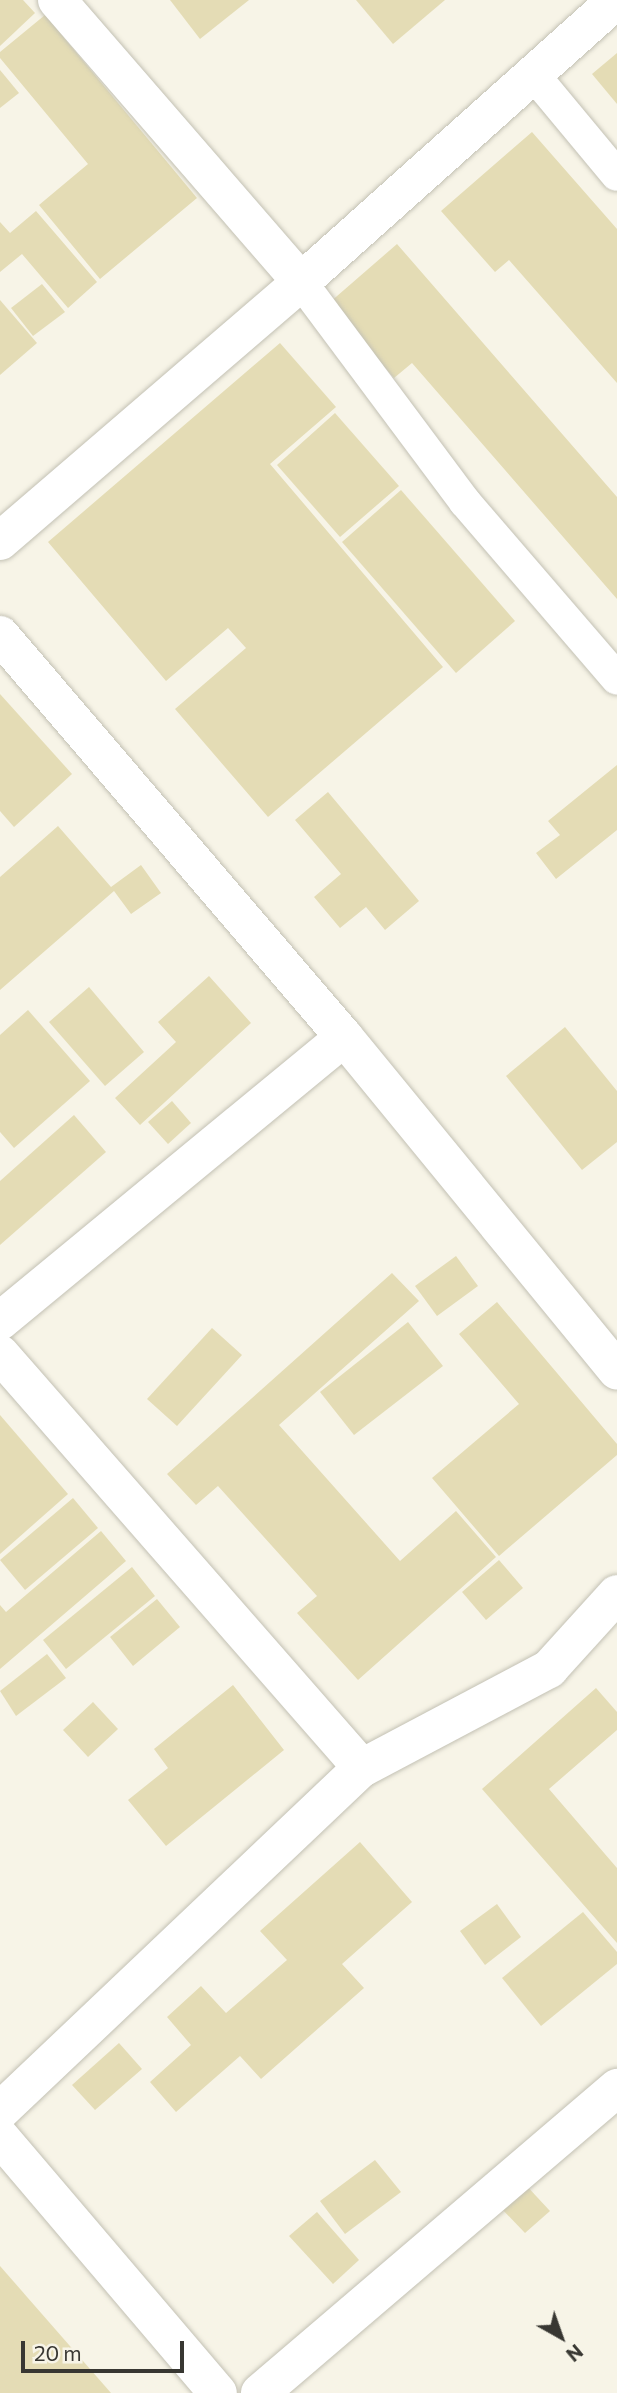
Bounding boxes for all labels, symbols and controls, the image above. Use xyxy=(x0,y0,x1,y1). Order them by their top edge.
north arrow xyxy=(526,2302,596,2372)
scale bar xyxy=(24,2326,187,2370)
text: 20 m xyxy=(34,2340,82,2365)
text: N xyxy=(562,2340,588,2367)

